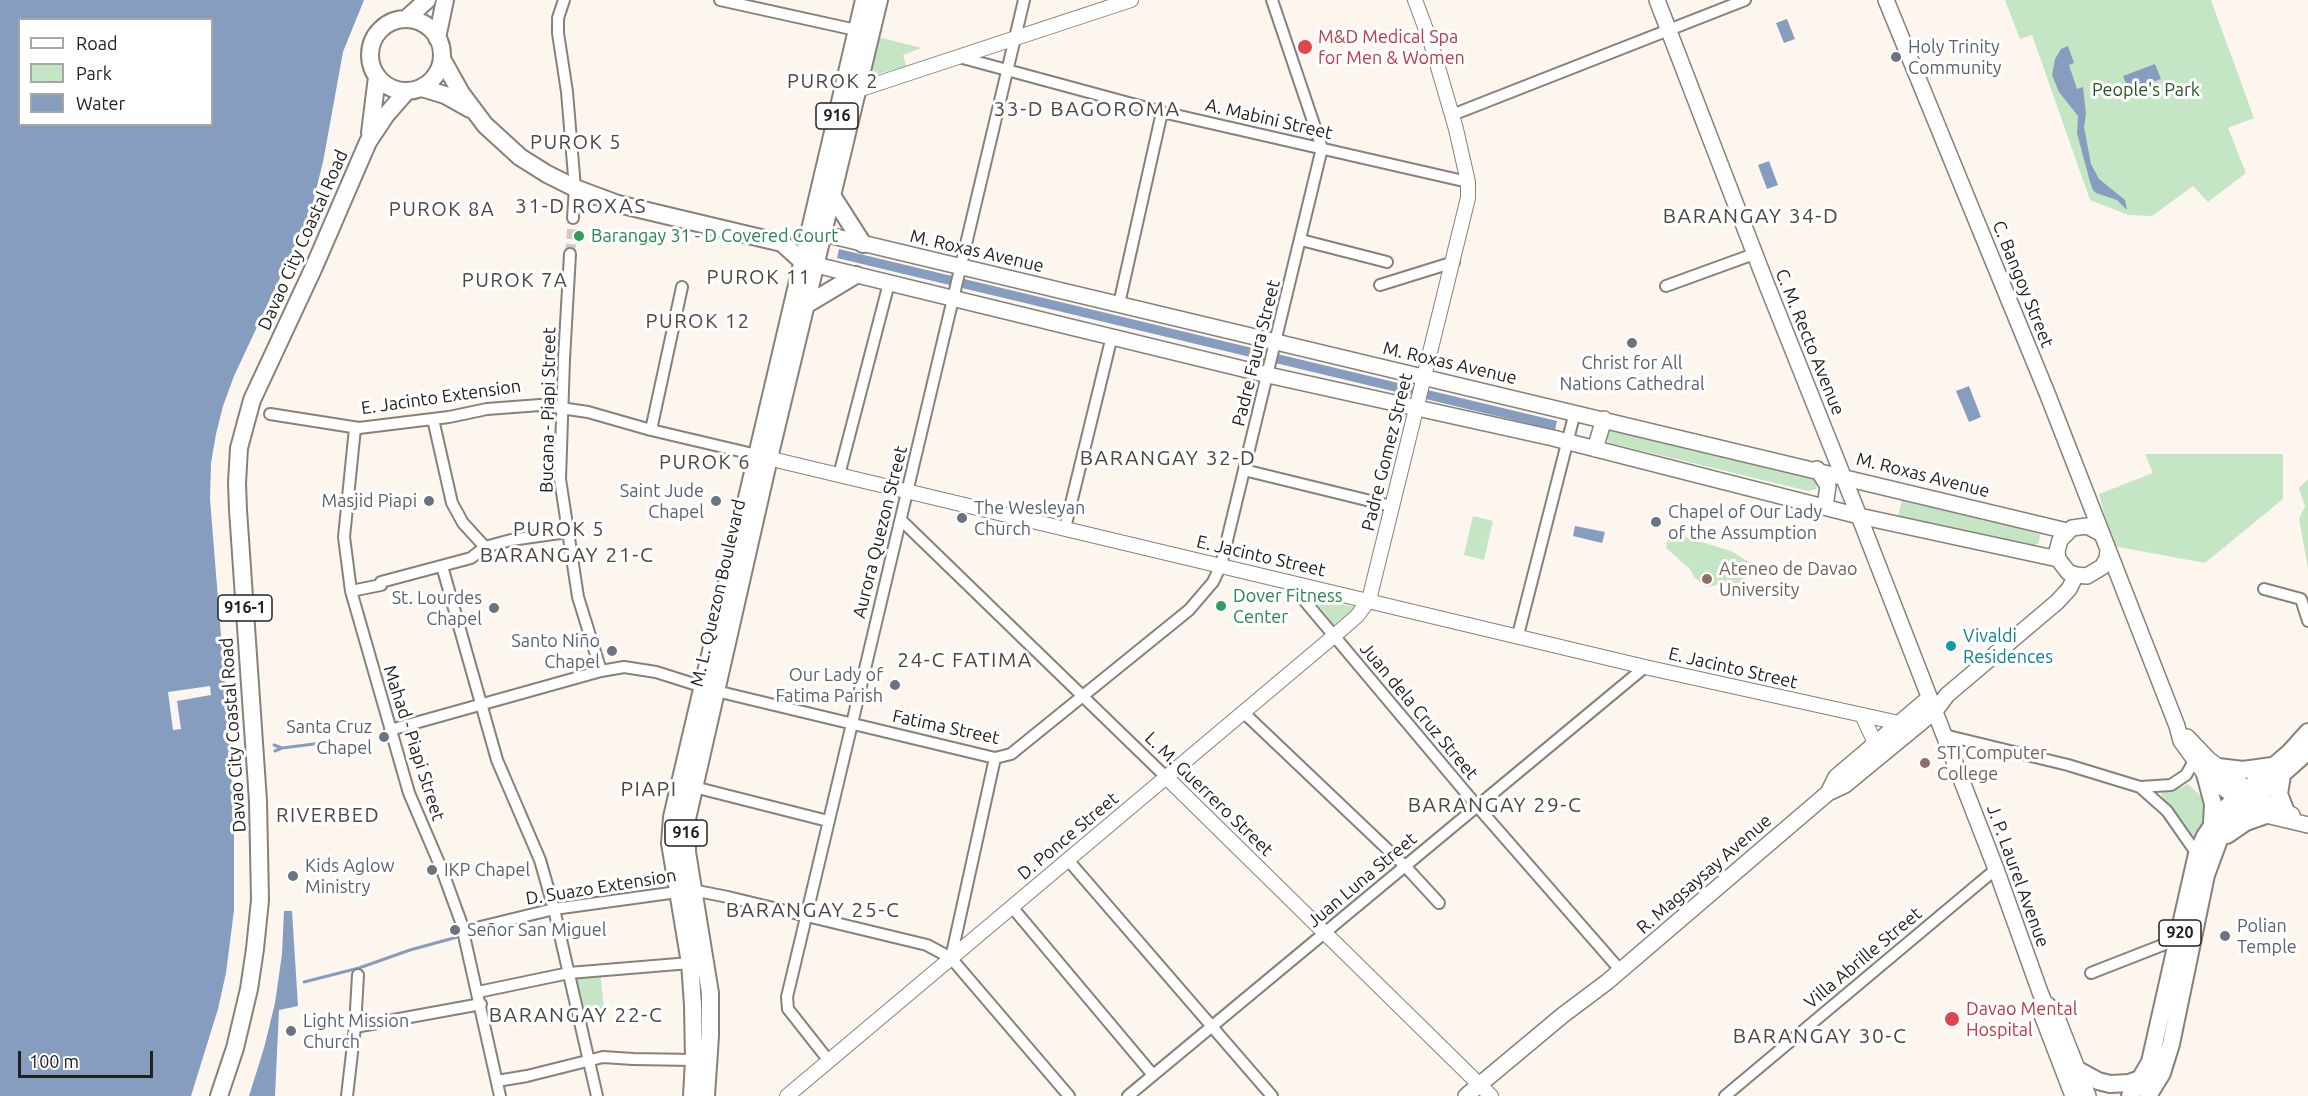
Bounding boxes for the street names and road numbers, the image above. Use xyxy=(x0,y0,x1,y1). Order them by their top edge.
street label: A. Mabini Street xyxy=(1203,94,1335,144)
road number: 916 xyxy=(816,103,858,129)
street label: Davao City Coastal Road xyxy=(253,146,353,334)
street label: C. Bangoy Street xyxy=(1988,217,2058,351)
street label: M. Roxas Avenue xyxy=(908,225,1046,277)
street label: C. M. Recto Avenue xyxy=(1771,266,1849,418)
street label: Padre Faura Street xyxy=(1227,278,1285,428)
street label: Bucana - Piapi Street xyxy=(536,327,560,493)
street label: M. Roxas Avenue xyxy=(1381,337,1519,389)
street label: Padre Gomez Street xyxy=(1357,371,1417,533)
street label: E. Jacinto Extension xyxy=(360,375,522,419)
street label: Aurora Quezon Street xyxy=(848,444,912,620)
street label: M. Roxas Avenue xyxy=(1854,448,1992,502)
street label: M. L. Quezon Boulevard xyxy=(686,497,750,689)
street label: E. Jacinto Street xyxy=(1194,531,1328,581)
road number: 916-1 xyxy=(218,595,272,621)
street label: Davao City Coastal Road xyxy=(215,637,251,833)
street label: Juan dela Cruz Street xyxy=(1355,638,1483,784)
street label: E. Jacinto Street xyxy=(1666,643,1800,693)
street label: Mahad - Piapi Street xyxy=(379,663,449,823)
street label: Fatima Street xyxy=(891,705,1001,749)
street label: L. M. Guerrero Street xyxy=(1140,727,1278,861)
street label: D. Ponce Street xyxy=(1013,788,1123,884)
street label: J. P. Laurel Avenue xyxy=(1982,802,2054,950)
street label: R. Magsaysay Avenue xyxy=(1632,810,1776,938)
road number: 916 xyxy=(665,820,707,846)
street label: Juan Luna Street xyxy=(1303,828,1421,932)
street label: D. Suazo Extension xyxy=(524,864,678,910)
street label: Villa Abrille Street xyxy=(1800,903,1926,1013)
road number: 920 xyxy=(2159,920,2201,946)

